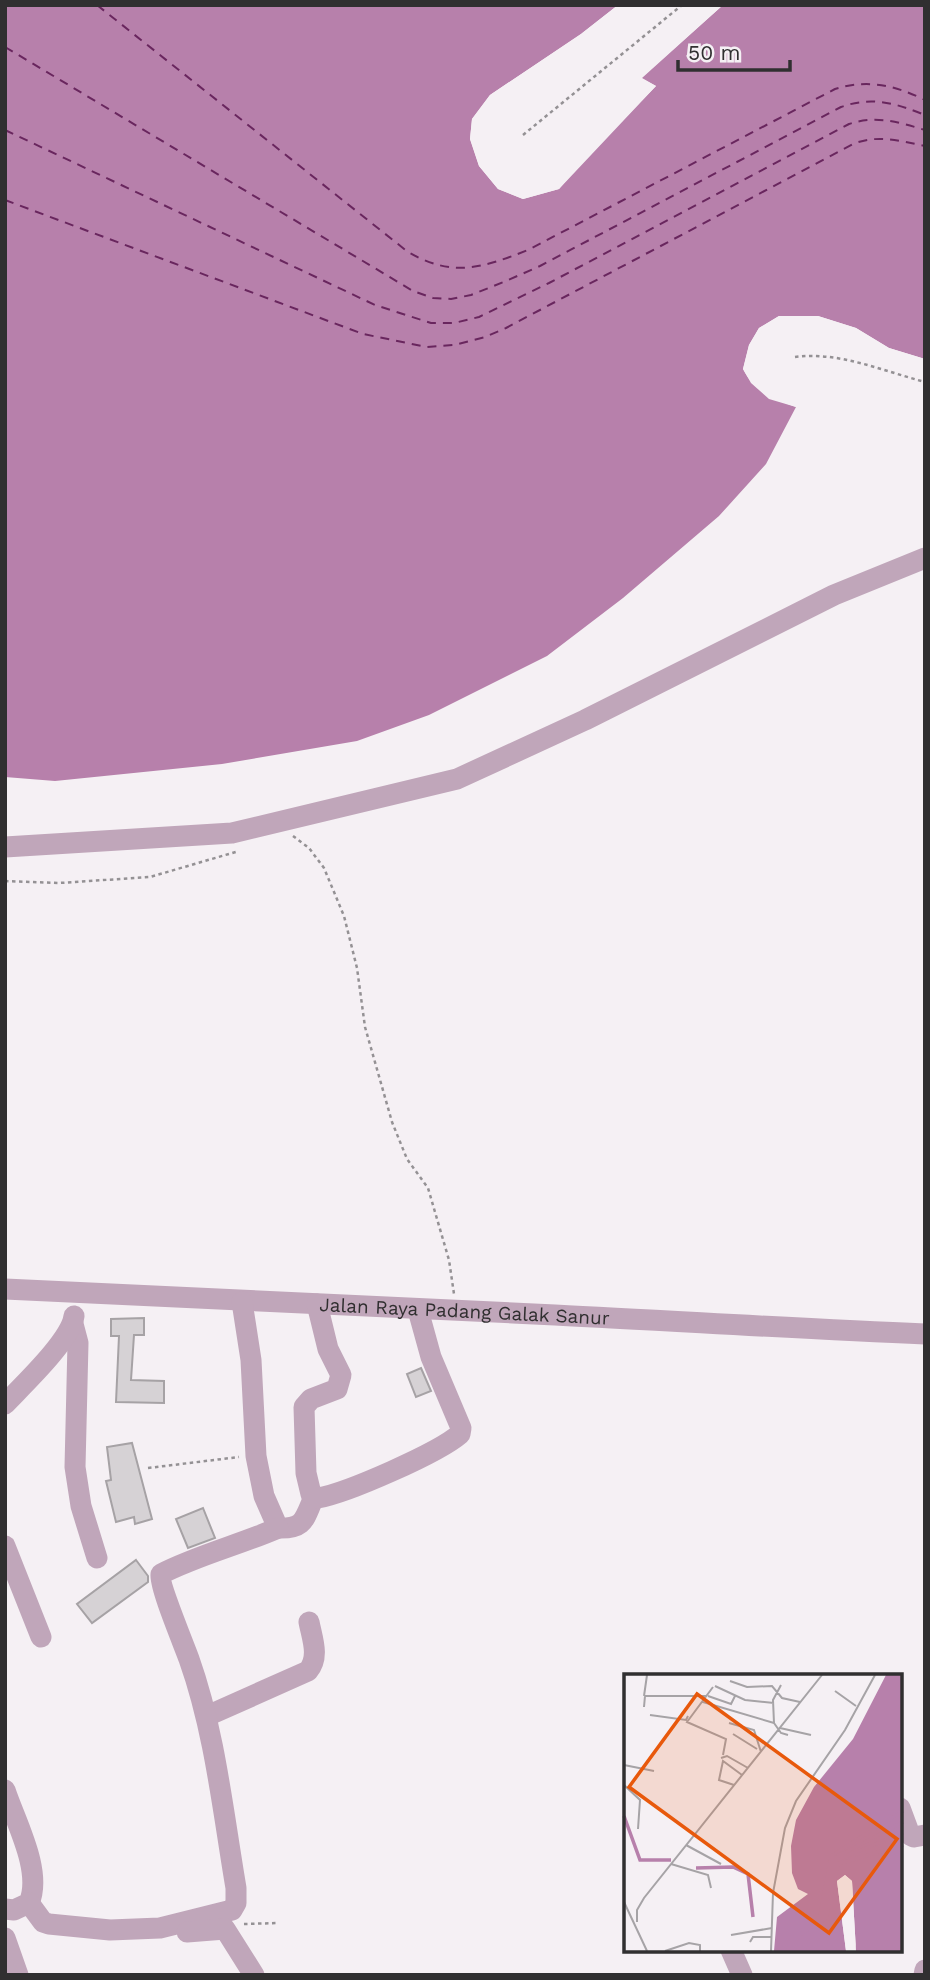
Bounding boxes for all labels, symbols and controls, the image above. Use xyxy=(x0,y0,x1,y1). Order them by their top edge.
scale bar xyxy=(678,28,790,72)
text: 50 m xyxy=(688,40,740,65)
street label: Jalan Raya Padang Galak Sanur xyxy=(319,1293,610,1330)
inset map xyxy=(624,1674,902,1952)

